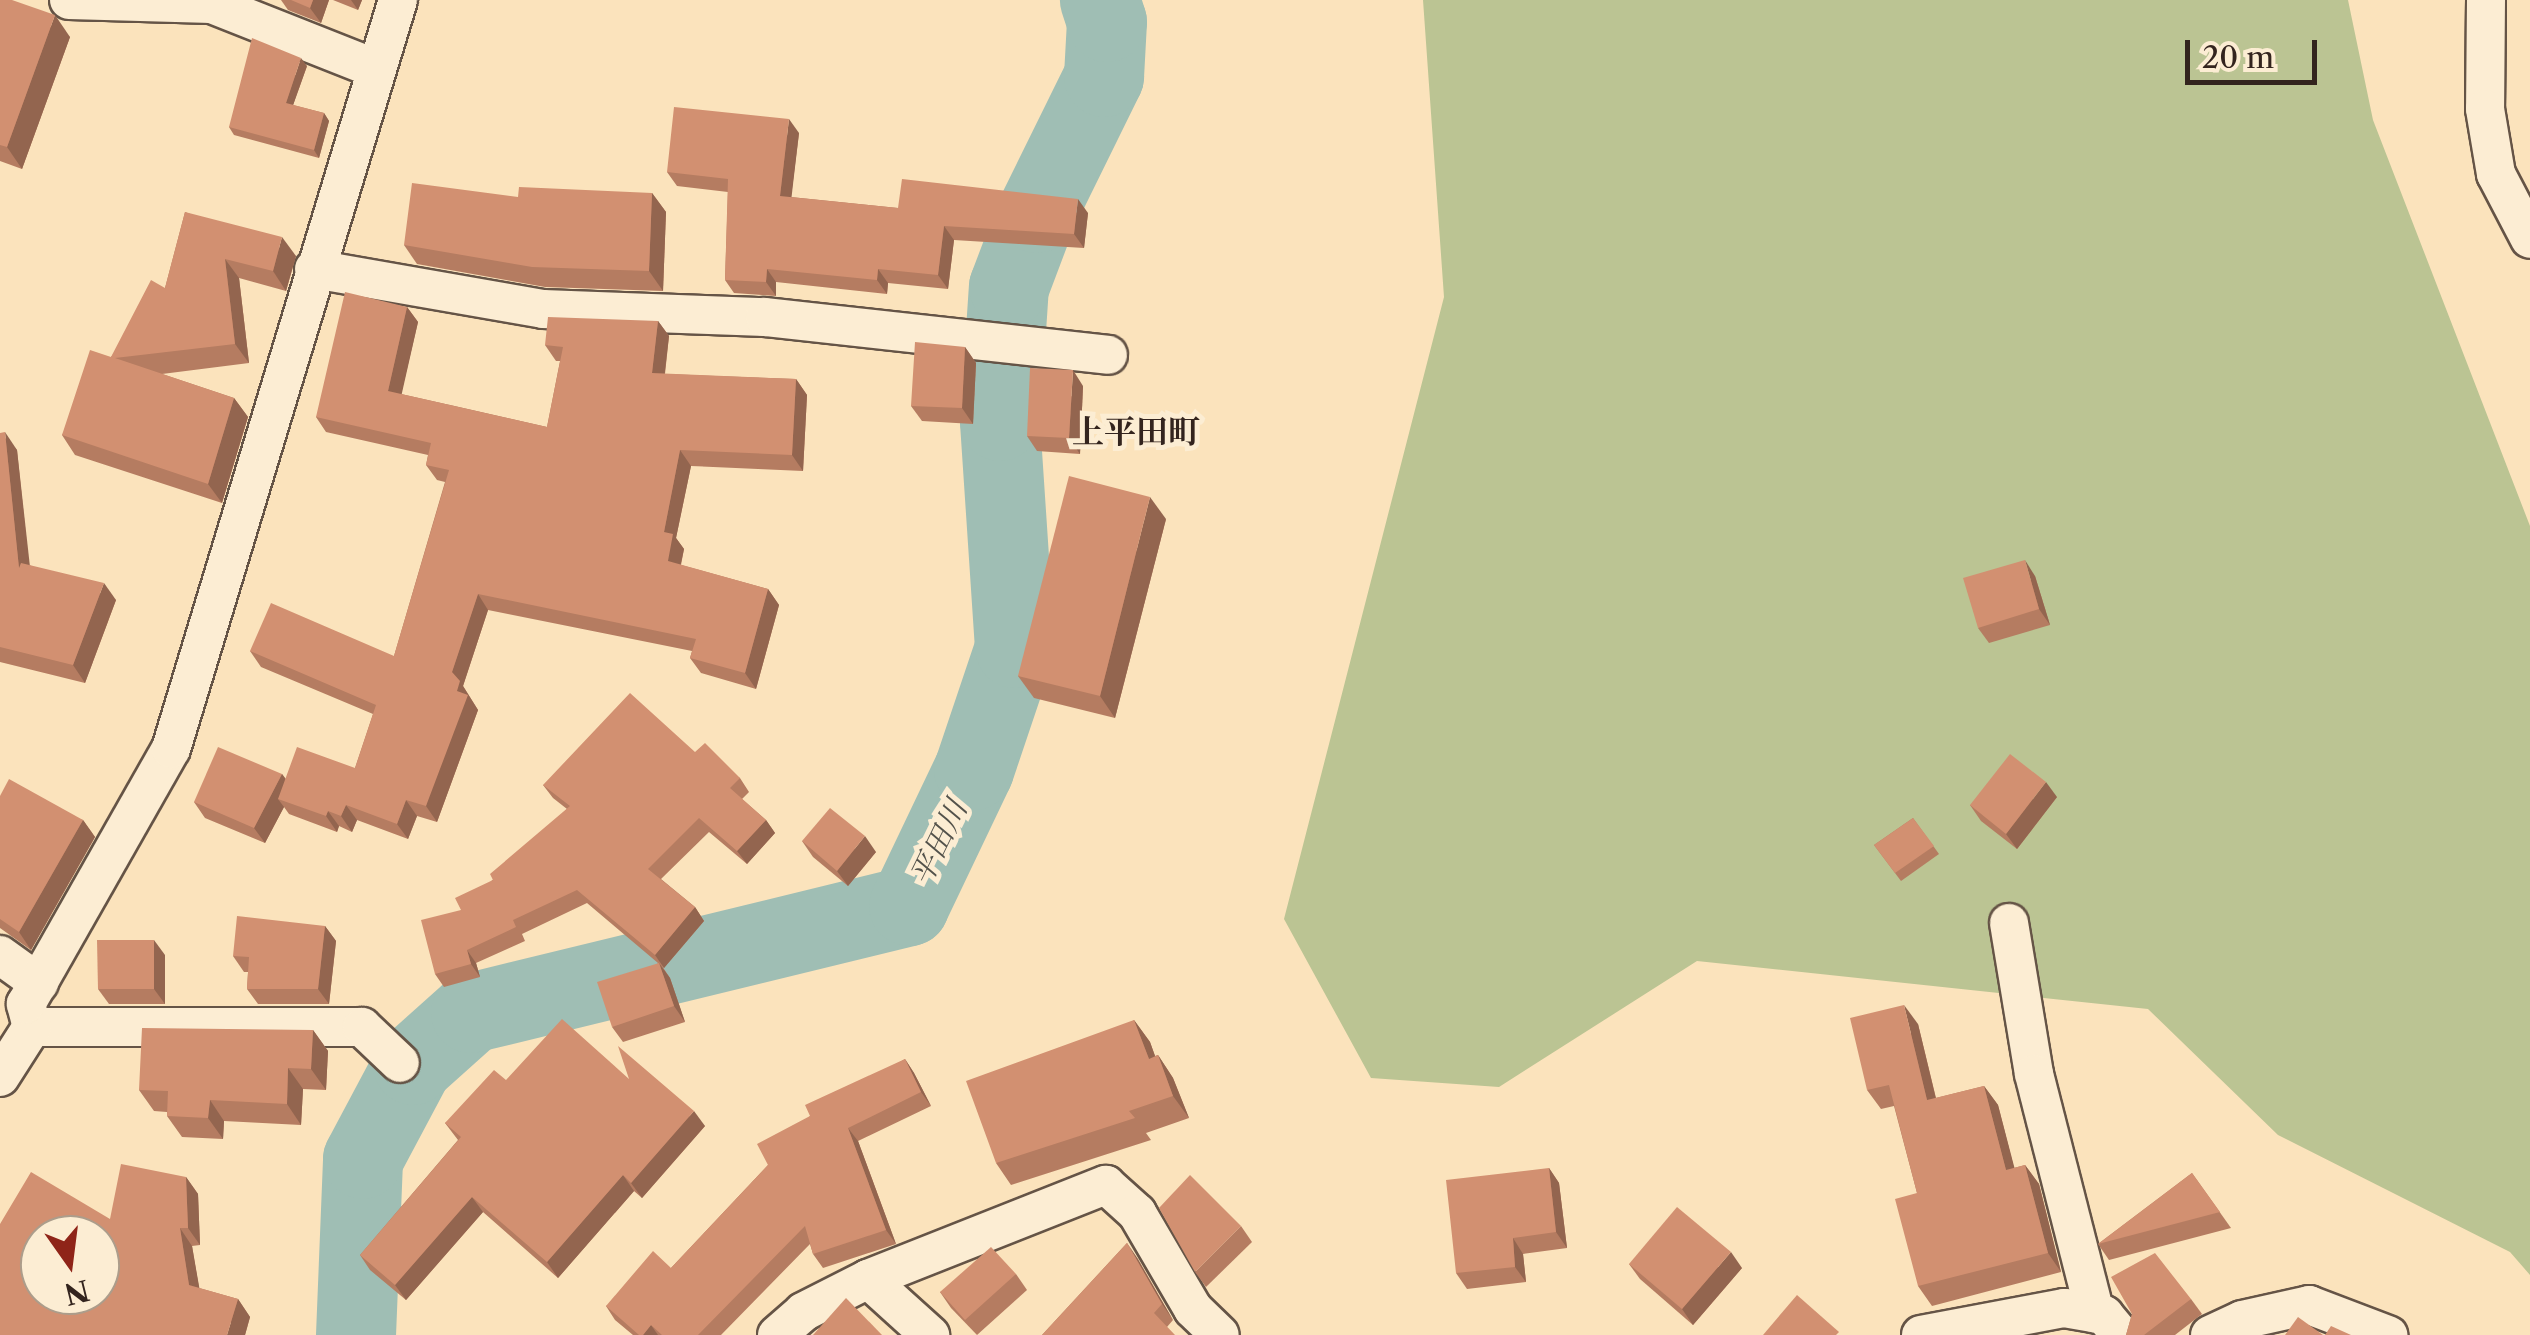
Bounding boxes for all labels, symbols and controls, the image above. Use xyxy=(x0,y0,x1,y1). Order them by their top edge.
scale bar xyxy=(2190,20,2322,82)
text: 20 m xyxy=(2202,39,2274,76)
district label: 上平田町 xyxy=(1072,413,1200,451)
water label: 平田川 xyxy=(903,795,975,891)
north arrow xyxy=(20,1215,120,1315)
text: N xyxy=(61,1273,93,1312)

